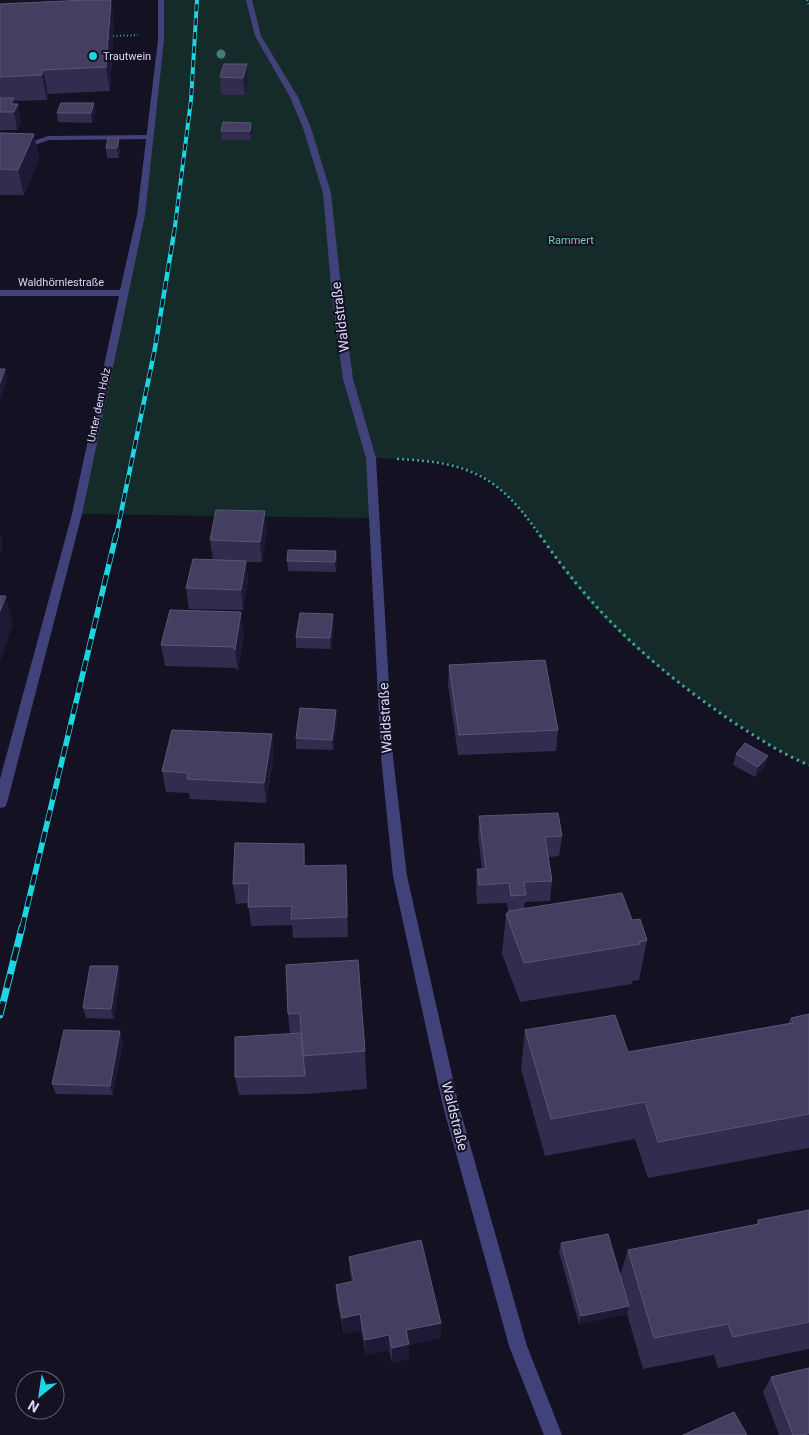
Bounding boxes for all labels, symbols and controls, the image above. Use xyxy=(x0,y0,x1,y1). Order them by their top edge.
marker: Trautwein xyxy=(87,50,99,62)
place label: Trautwein xyxy=(103,50,151,63)
park label: Rammert xyxy=(548,234,594,247)
street label: Waldhörnlestraße xyxy=(18,276,104,289)
street label: Waldstraße xyxy=(328,281,352,353)
street label: Unter dem Holz xyxy=(85,366,113,443)
street label: Waldstraße xyxy=(375,682,395,754)
street label: Waldstraße xyxy=(439,1080,471,1152)
north arrow xyxy=(15,1370,65,1420)
text: N xyxy=(25,1397,42,1416)

